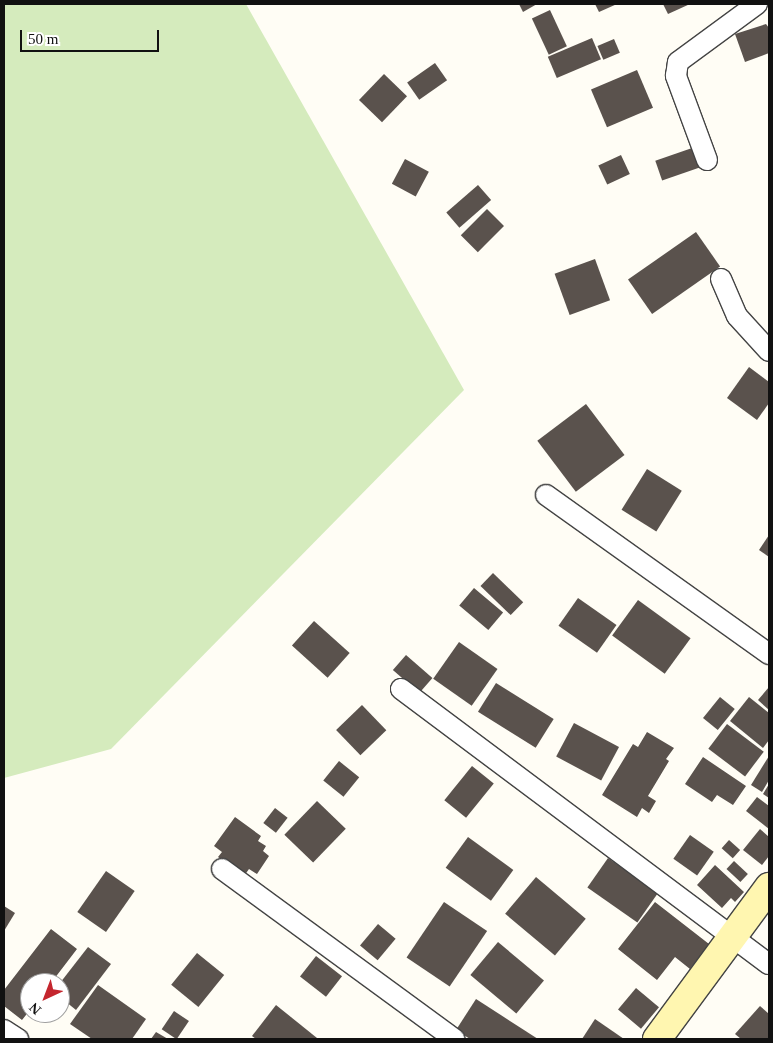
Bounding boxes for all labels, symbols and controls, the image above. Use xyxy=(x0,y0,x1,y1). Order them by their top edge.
scale bar xyxy=(22,20,161,52)
text: 50 m xyxy=(28,31,58,47)
north arrow xyxy=(20,973,70,1023)
text: N xyxy=(26,1000,44,1018)

